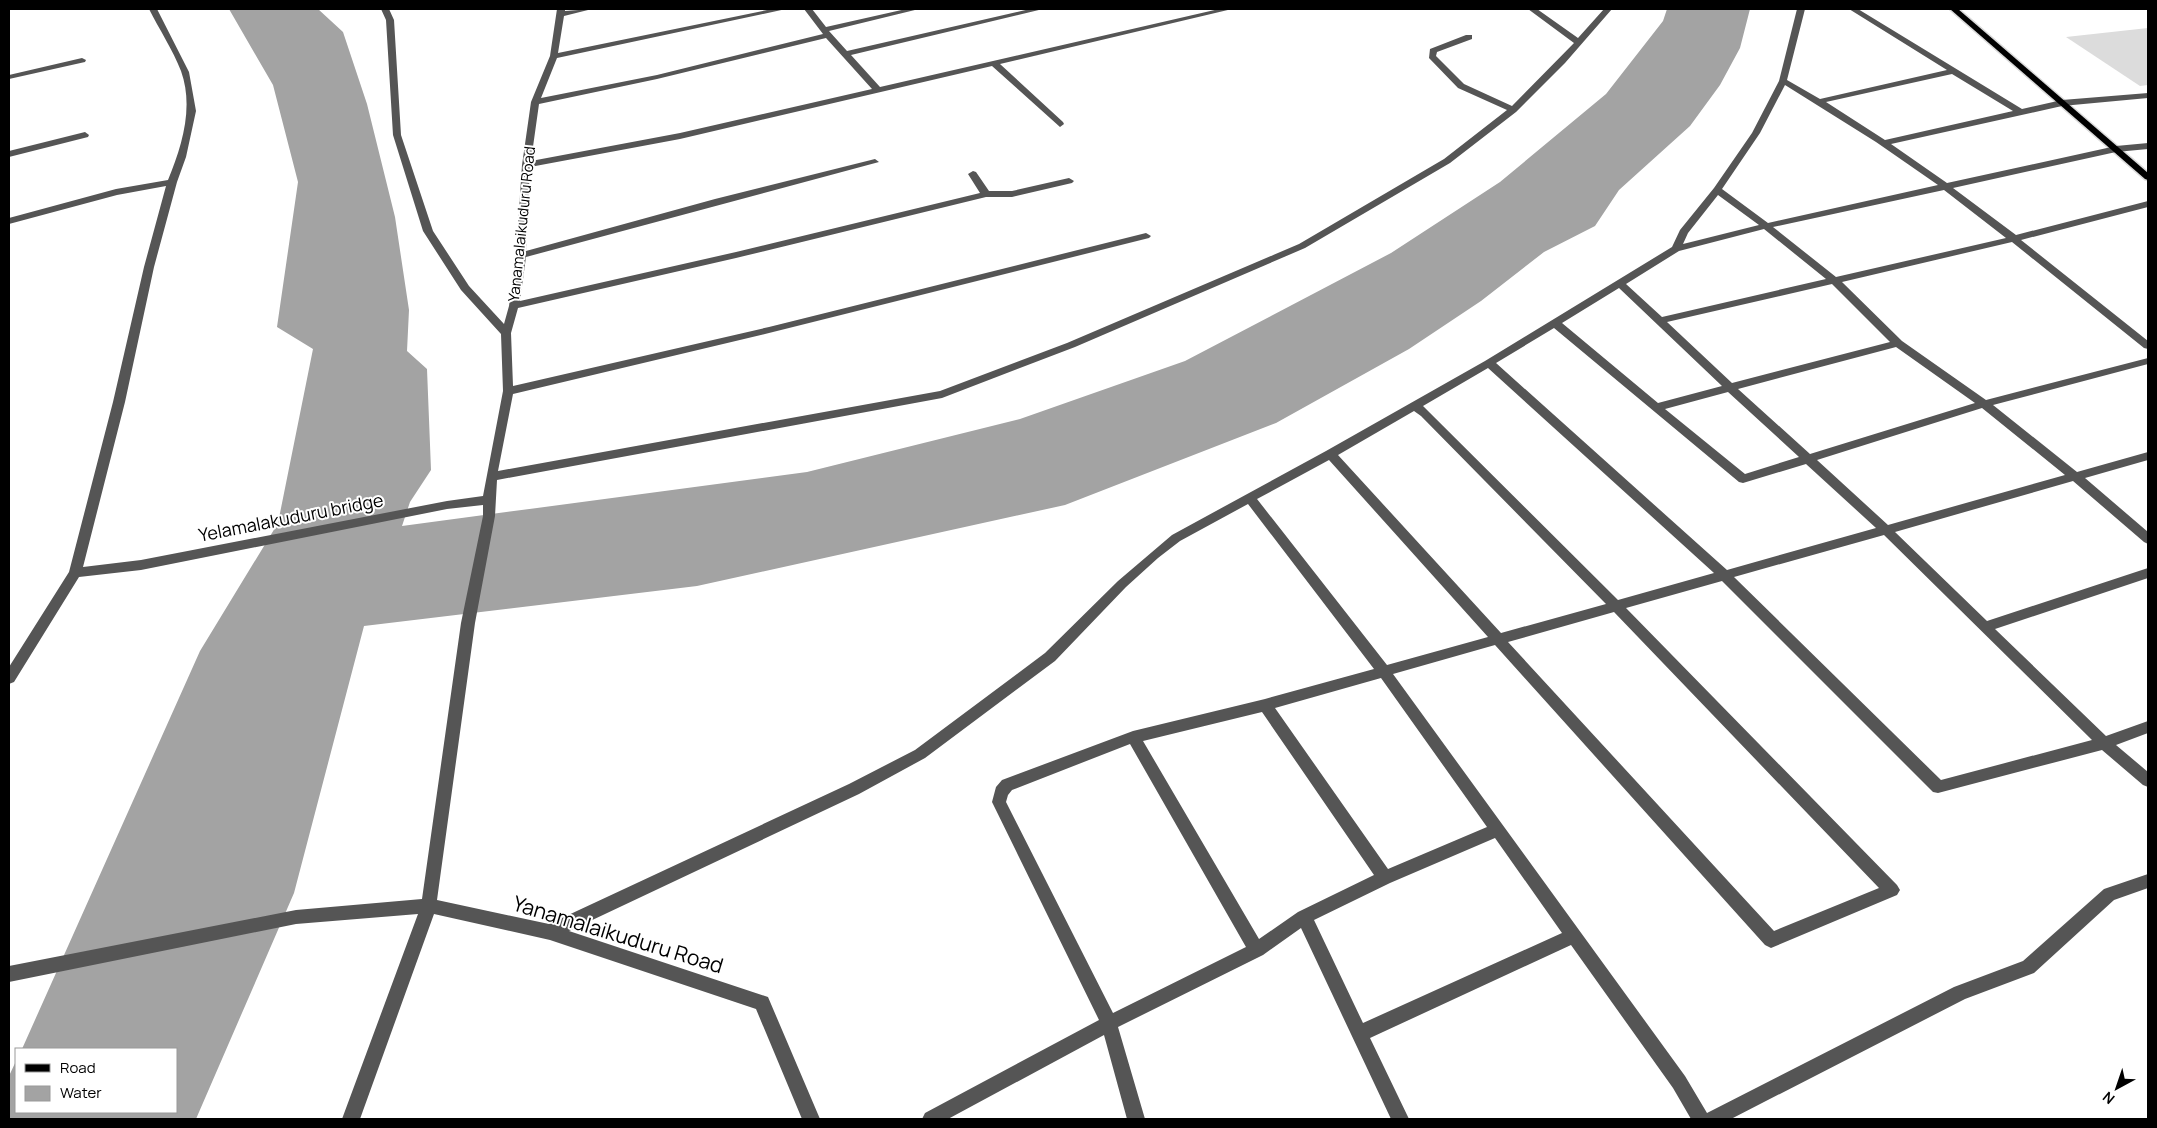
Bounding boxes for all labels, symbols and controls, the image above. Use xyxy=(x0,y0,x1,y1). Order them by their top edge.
street label: Yanamalaikuduru Road xyxy=(503,145,540,303)
street label: Yelamalakuduru bridge xyxy=(196,487,385,547)
street label: Yanamalaikuduru Road xyxy=(510,889,727,979)
legend xyxy=(15,1048,178,1113)
text: Road xyxy=(60,1057,96,1078)
north arrow xyxy=(2092,1063,2142,1113)
text: Water xyxy=(60,1082,102,1103)
text: N xyxy=(2098,1088,2118,1109)

